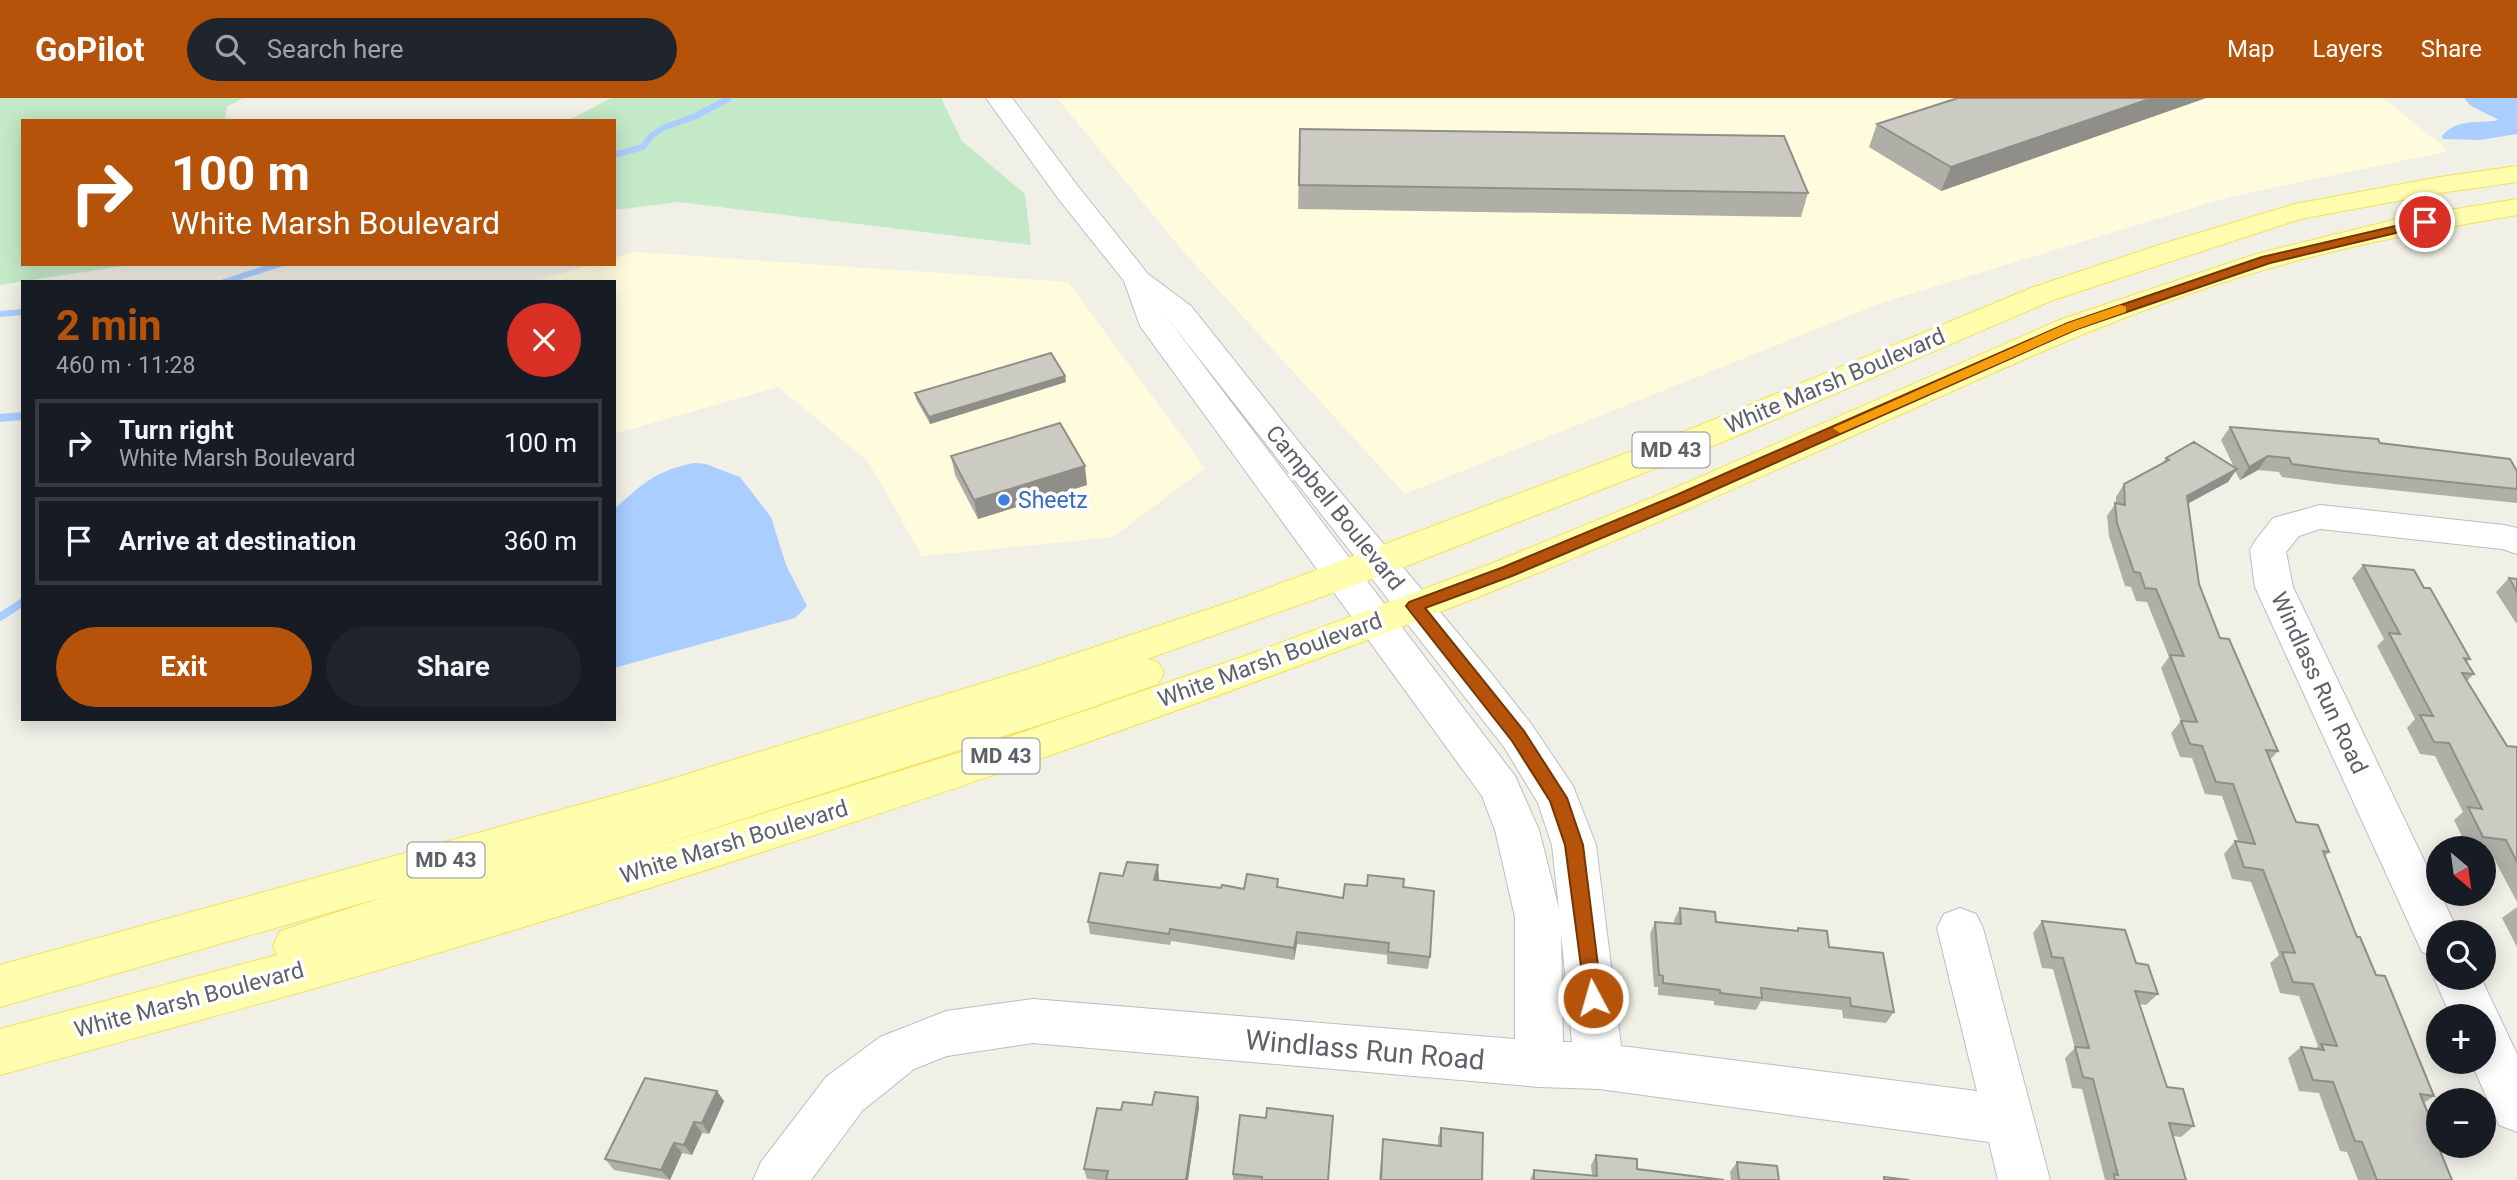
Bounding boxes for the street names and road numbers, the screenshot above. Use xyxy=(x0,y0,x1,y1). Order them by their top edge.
street label: White Marsh Boulevard xyxy=(1721,322,1949,440)
street label: Campbell Boulevard xyxy=(1260,420,1410,596)
road number: MD 43 xyxy=(1632,432,1710,468)
street label: Windlass Run Road xyxy=(2265,588,2373,778)
street label: White Marsh Boulevard xyxy=(1154,607,1386,713)
road number: MD 43 xyxy=(962,738,1040,774)
street label: White Marsh Boulevard xyxy=(617,795,851,889)
road number: MD 43 xyxy=(408,842,485,878)
street label: White Marsh Boulevard xyxy=(71,956,307,1044)
street label: Windlass Run Road xyxy=(1244,1023,1486,1077)

